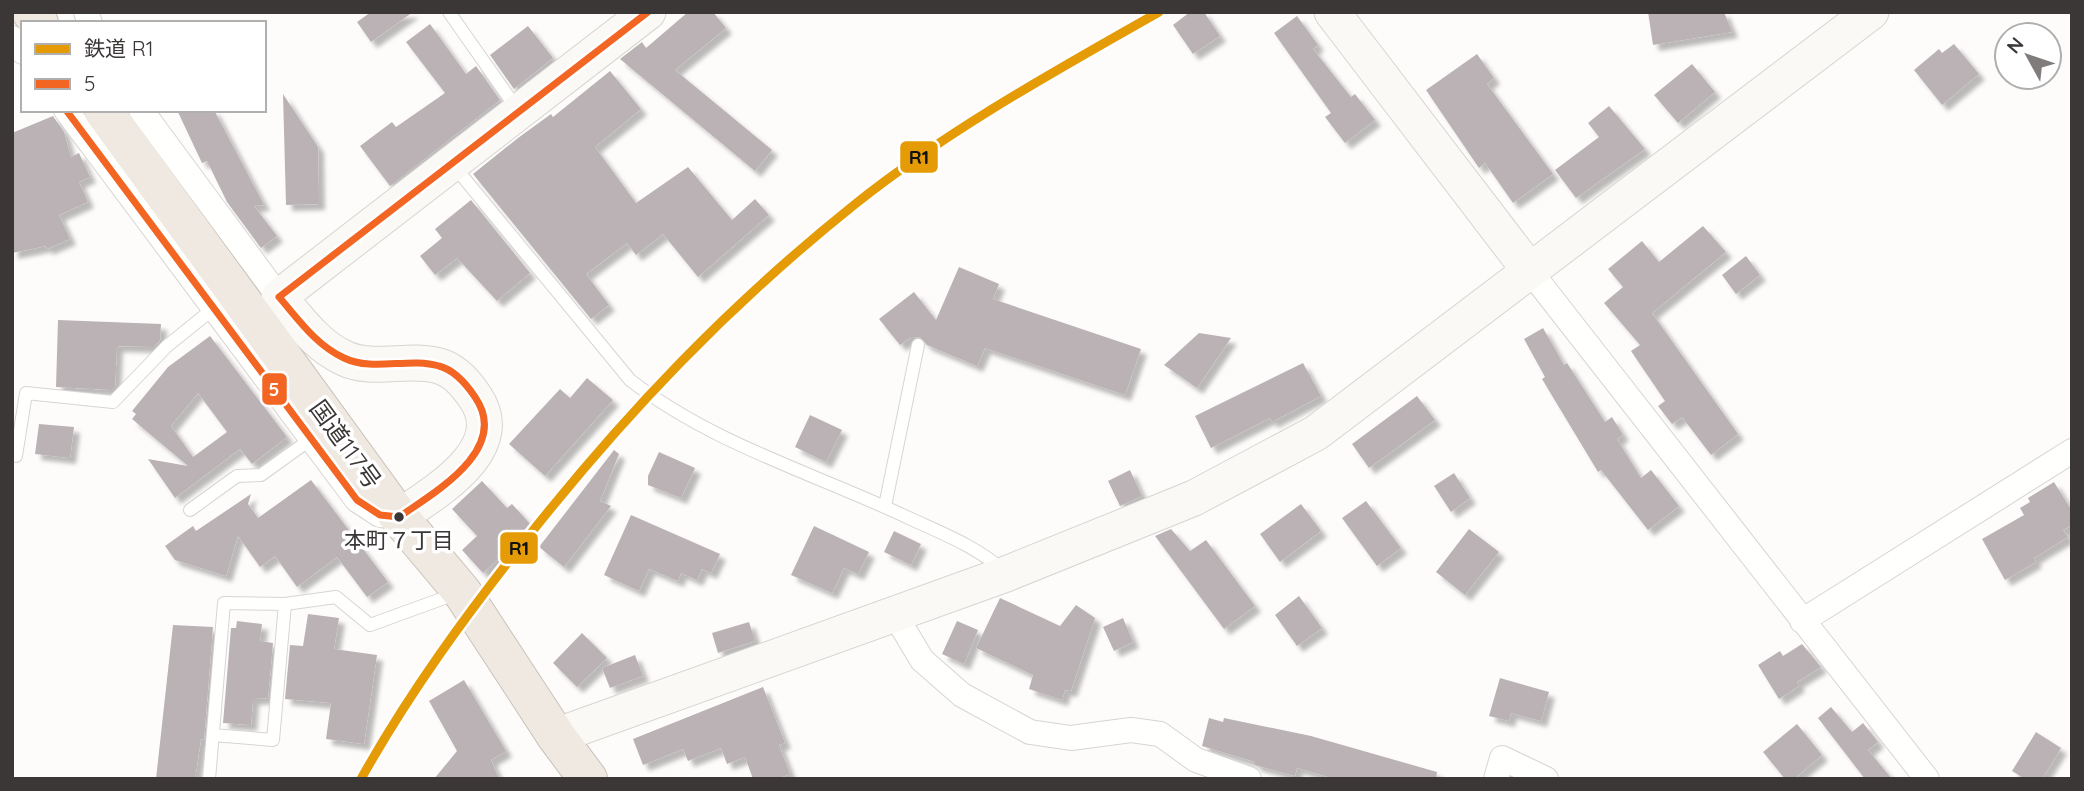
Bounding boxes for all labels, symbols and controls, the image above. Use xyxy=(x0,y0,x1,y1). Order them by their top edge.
legend xyxy=(21,21,266,112)
north arrow xyxy=(1993,21,2063,91)
text: N xyxy=(2001,32,2029,58)
text: 鉄道 R1 xyxy=(84,35,154,61)
text: 5 xyxy=(84,70,95,96)
line badge: R1 xyxy=(899,140,939,174)
text: R1 xyxy=(909,145,929,169)
line badge: 5 xyxy=(261,372,288,406)
text: 5 xyxy=(269,377,279,401)
street label: 国道117号 xyxy=(304,394,388,494)
marker: 本町７丁目 xyxy=(392,510,406,524)
place label: 本町７丁目 xyxy=(344,526,454,554)
line badge: R1 xyxy=(499,531,539,565)
text: R1 xyxy=(509,536,529,560)

